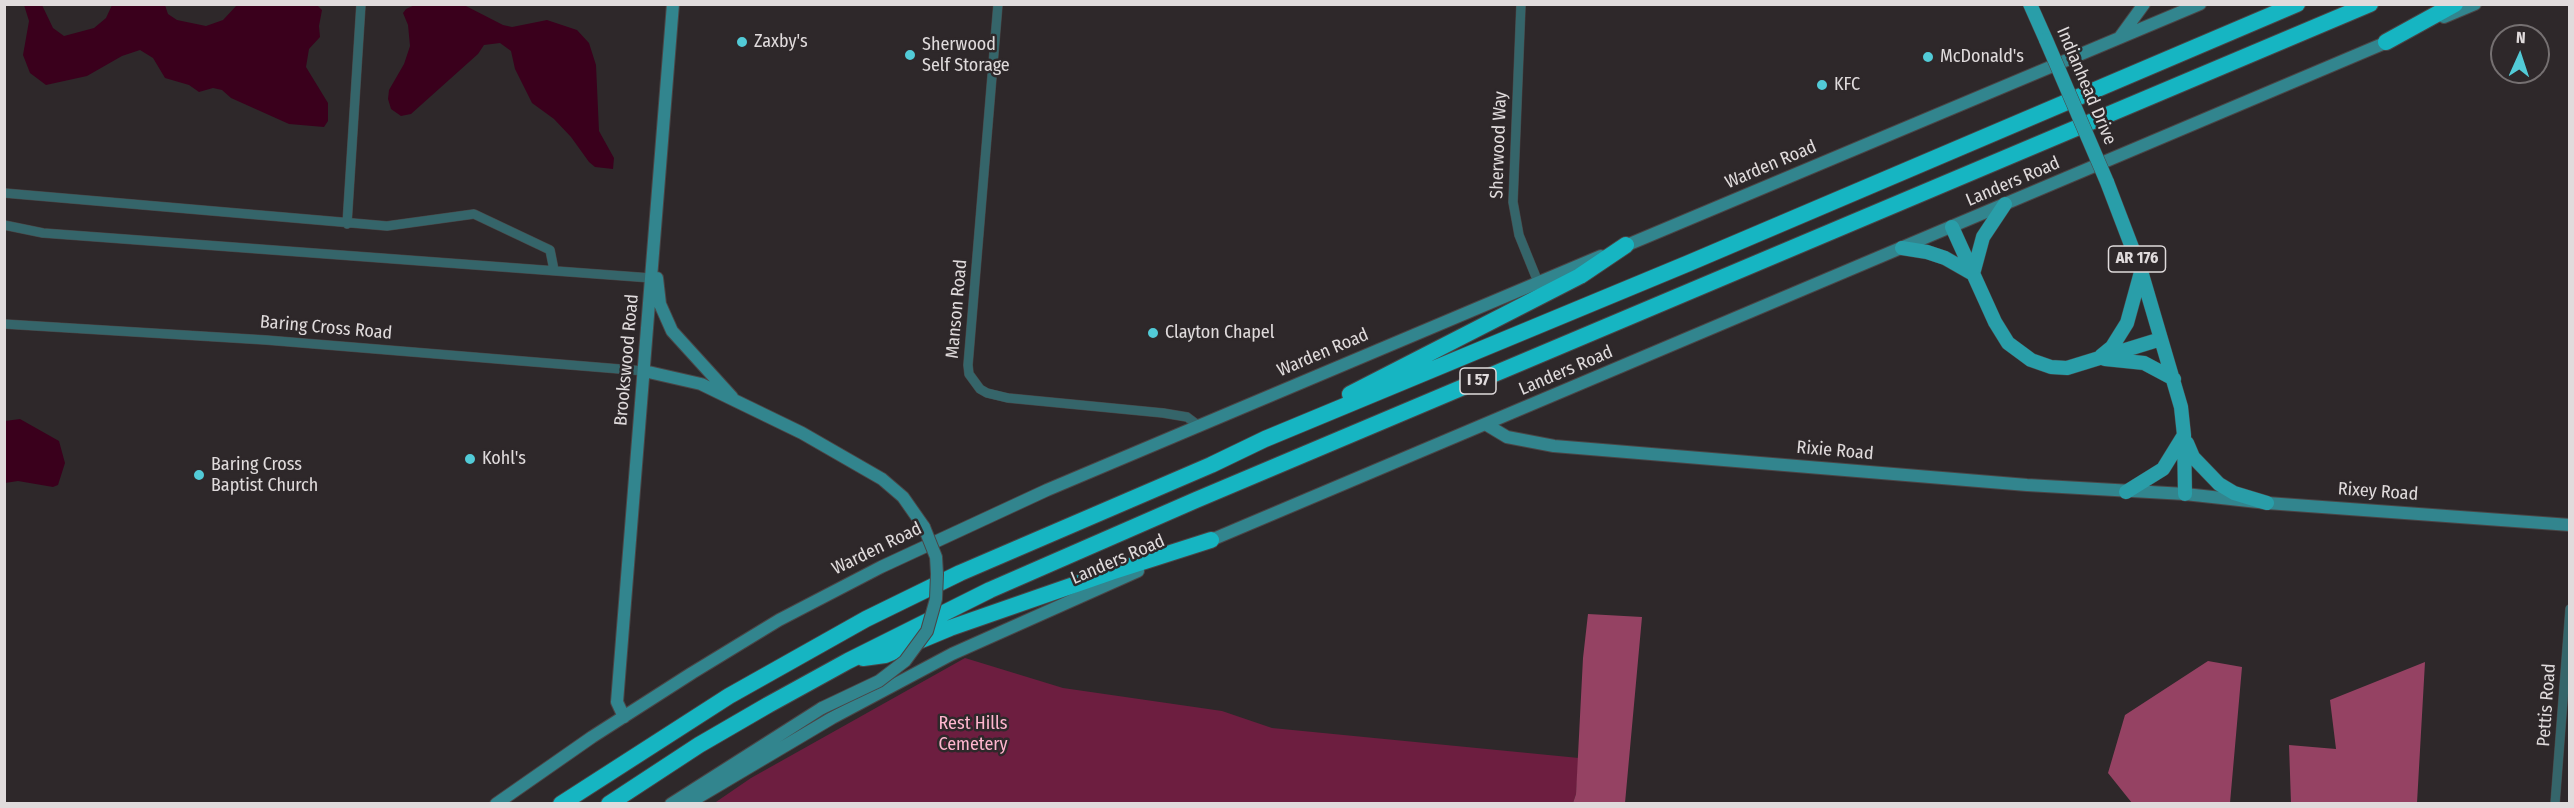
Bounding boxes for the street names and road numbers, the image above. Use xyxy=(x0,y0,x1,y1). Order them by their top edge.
street label: Indianhead Drive xyxy=(2051,24,2121,148)
street label: Sherwood Way xyxy=(1486,91,1512,199)
street label: Warden Road xyxy=(1722,136,1820,194)
street label: Landers Road xyxy=(1963,153,2063,211)
road number: AR 176 xyxy=(2108,246,2166,272)
street label: Manson Road xyxy=(942,259,972,359)
street label: Brookswood Road xyxy=(610,293,644,427)
street label: Baring Cross Road xyxy=(259,311,393,345)
street label: Warden Road xyxy=(1274,324,1372,382)
street label: Landers Road xyxy=(1516,342,1616,400)
road number: I 57 xyxy=(1460,368,1496,394)
street label: Rixie Road xyxy=(1796,437,1874,465)
street label: Rixey Road xyxy=(2337,478,2419,506)
street label: Warden Road xyxy=(829,518,925,580)
street label: Landers Road xyxy=(1068,531,1168,589)
street label: Pettis Road xyxy=(2533,663,2561,747)

